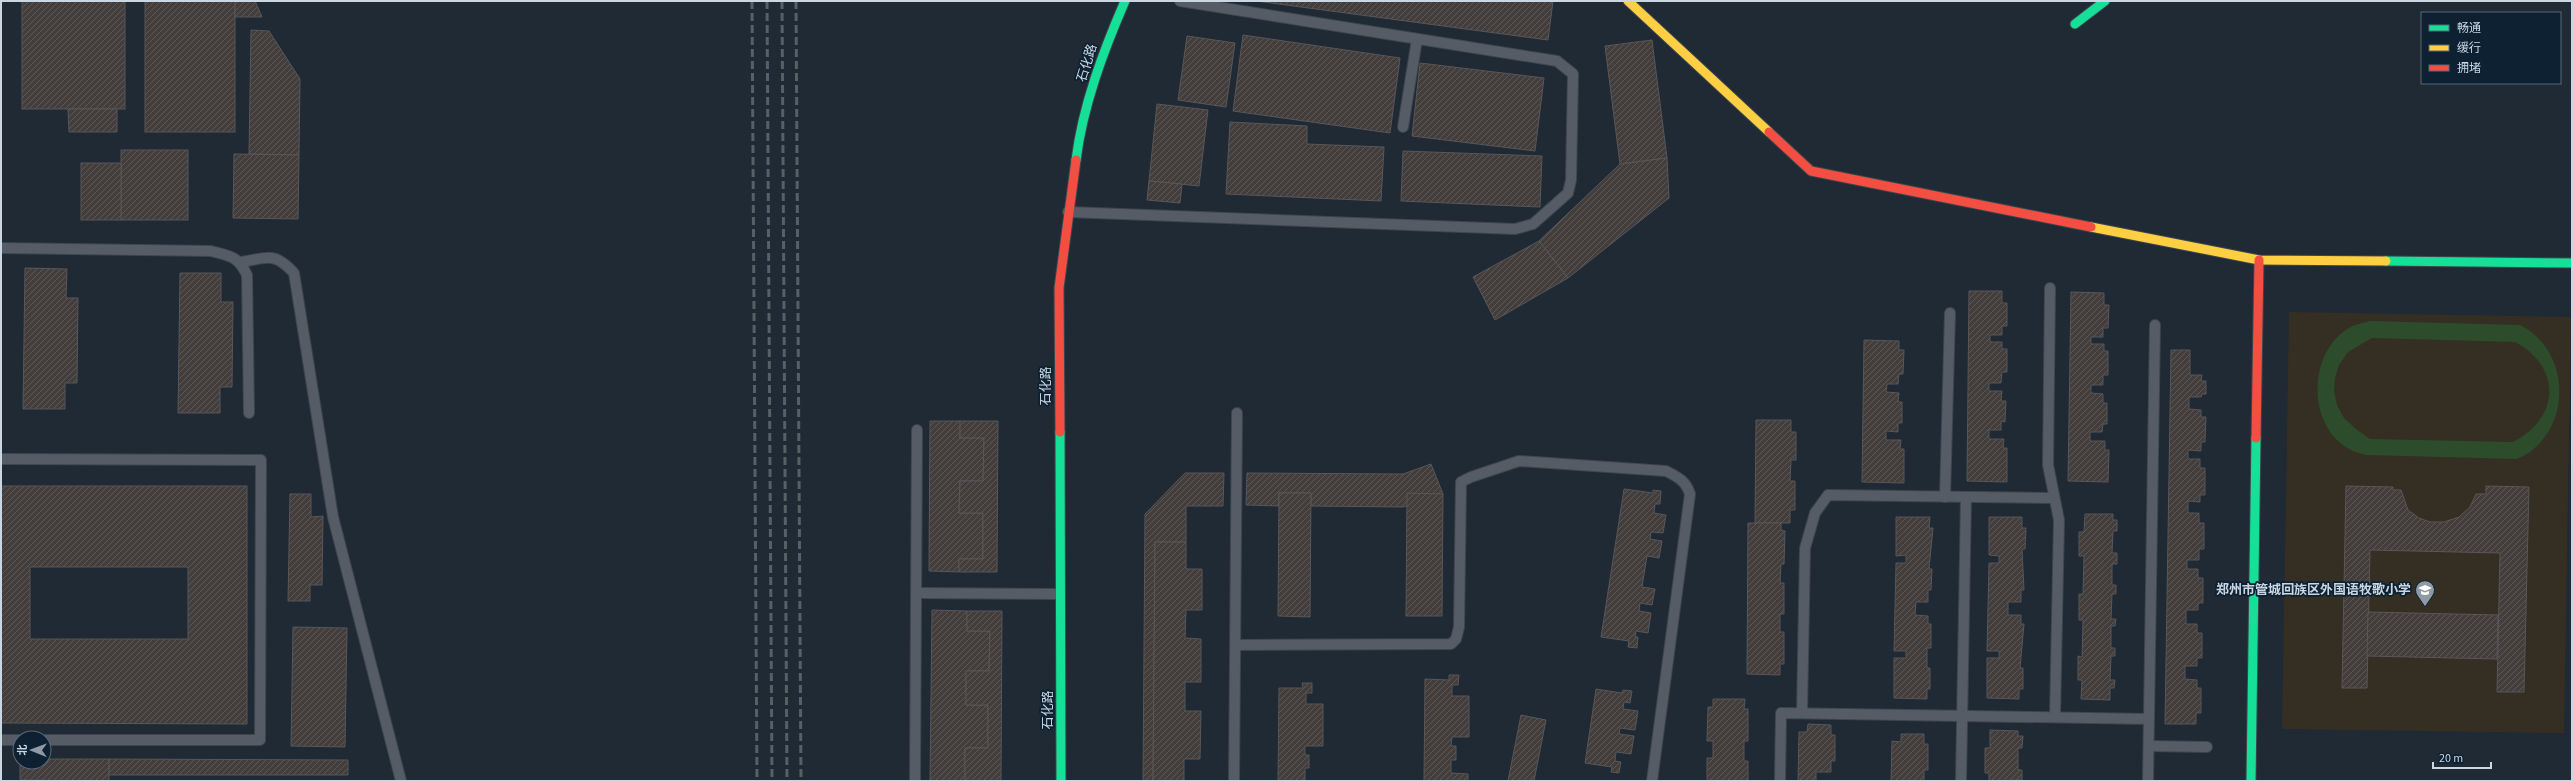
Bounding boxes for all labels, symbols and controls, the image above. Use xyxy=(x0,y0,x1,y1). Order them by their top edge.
legend xyxy=(2421,12,2561,84)
text: 畅通 xyxy=(2457,20,2481,37)
text: 缓行 xyxy=(2457,40,2481,57)
street label: 石化路 xyxy=(1073,42,1101,84)
text: 拥堵 xyxy=(2457,60,2481,77)
street label: 石化路 xyxy=(1037,366,1055,406)
school or university icon: 郑州市管城回族区外国语牧歌小学 xyxy=(2414,579,2436,607)
place label: 郑州市管城回族区外国语牧歌小学 xyxy=(2216,581,2411,599)
street label: 石化路 xyxy=(1039,690,1057,730)
north arrow xyxy=(12,730,52,770)
text: 北 xyxy=(15,744,30,755)
scale bar xyxy=(2433,744,2491,770)
text: 20 m xyxy=(2439,750,2463,767)

